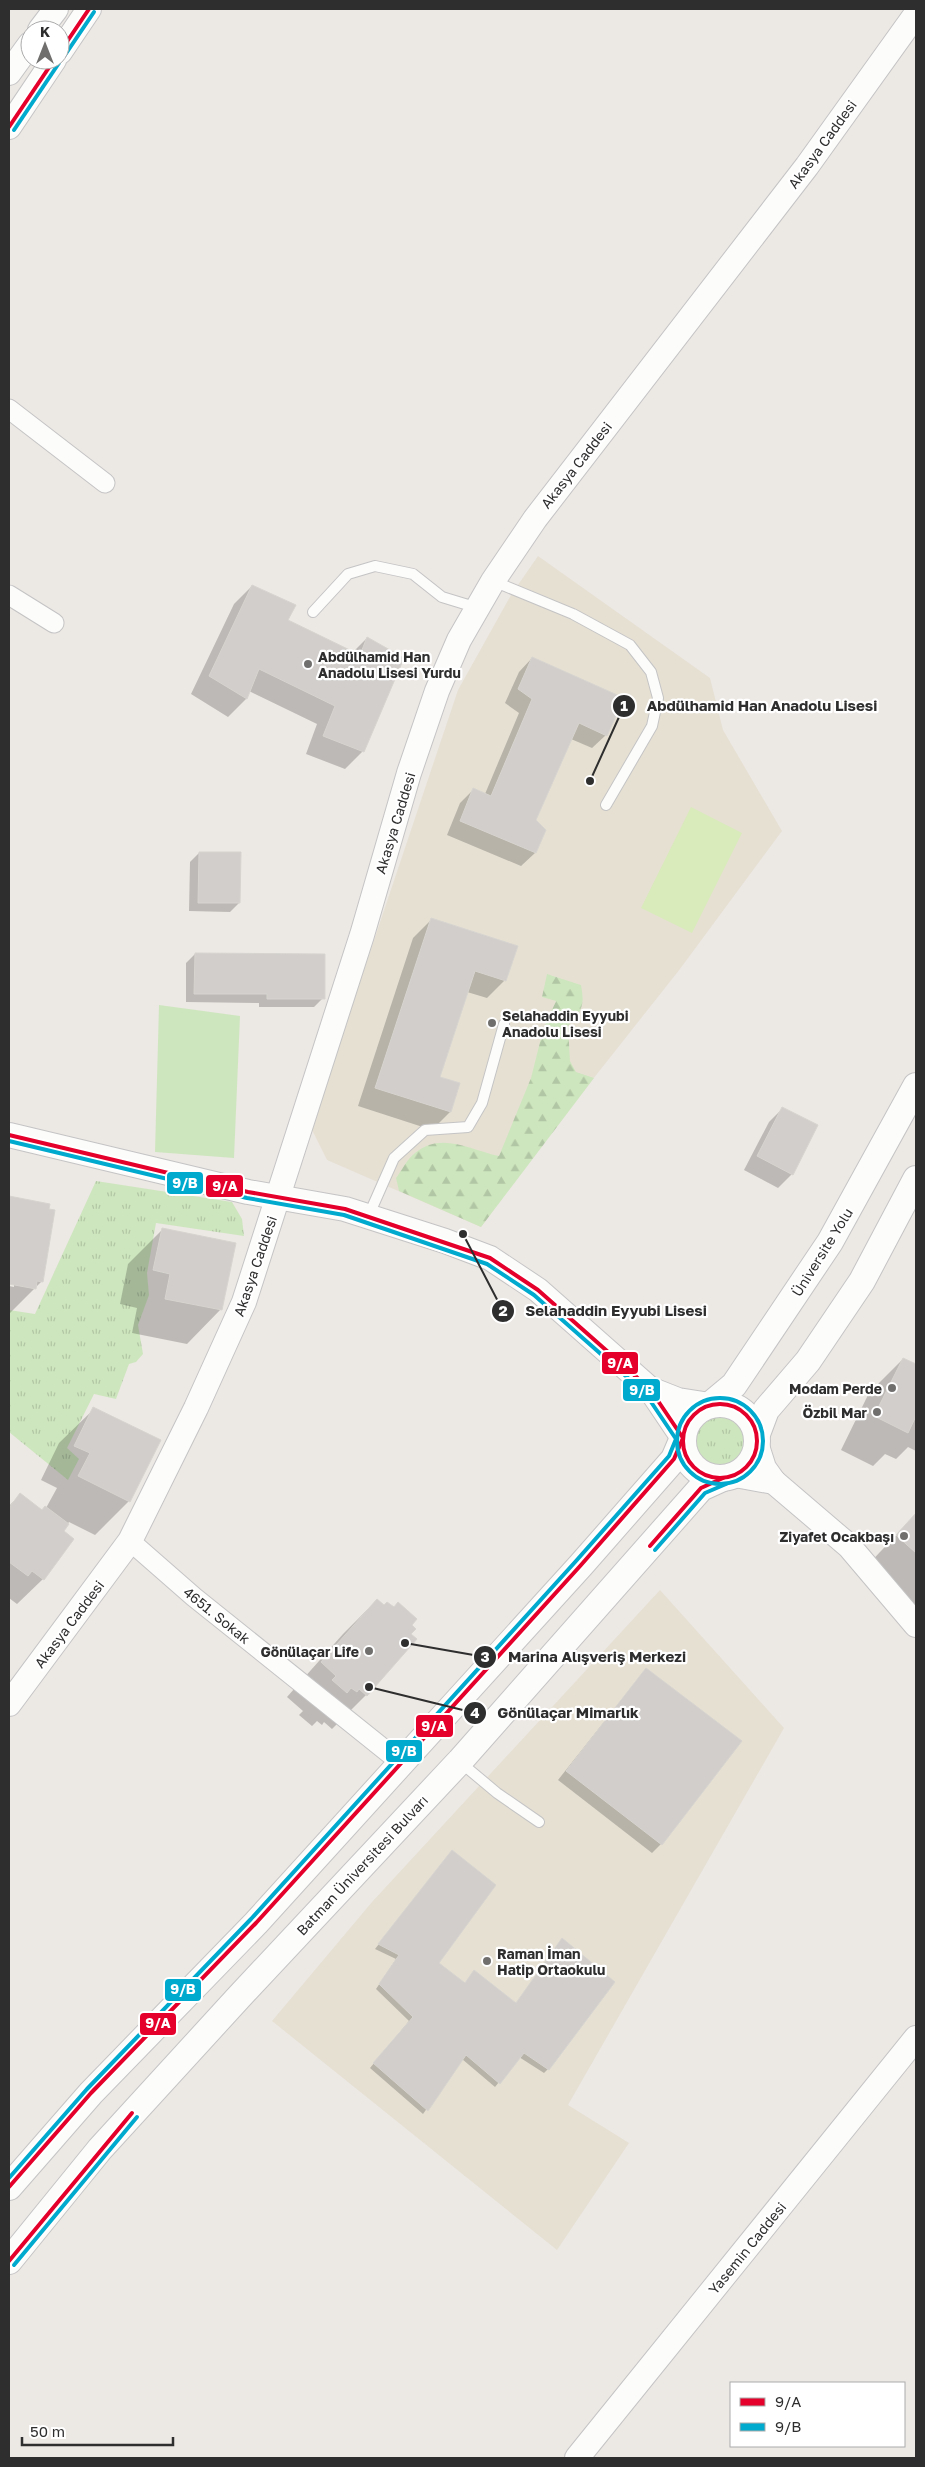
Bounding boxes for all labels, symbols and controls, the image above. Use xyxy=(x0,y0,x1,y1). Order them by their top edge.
north arrow xyxy=(20,20,70,70)
text: K xyxy=(40,23,50,40)
street label: Akasya Caddesi xyxy=(784,96,860,192)
street label: Akasya Caddesi xyxy=(537,418,615,512)
place label: Abdülhamid Han Anadolu Lisesi Yurdu xyxy=(318,648,461,681)
marker: Abdülhamid Han Anadolu Lisesi Yurdu xyxy=(302,658,314,670)
callout: Abdülhamid Han Anadolu Lisesi xyxy=(612,691,887,721)
text: 1 xyxy=(620,696,628,714)
text: Abdülhamid Han Anadolu Lisesi xyxy=(647,696,877,714)
street label: Akasya Caddesi xyxy=(371,770,419,876)
place label: Selahaddin Eyyubi Anadolu Lisesi xyxy=(502,1007,629,1040)
marker: Selahaddin Eyyubi Anadolu Lisesi xyxy=(486,1017,498,1029)
line badge: 9/B xyxy=(166,1171,204,1195)
text: 9/B xyxy=(172,1174,198,1191)
line badge: 9/A xyxy=(205,1174,244,1198)
text: 9/A xyxy=(212,1177,238,1194)
street label: Üniversite Yolu xyxy=(788,1205,856,1299)
street label: Akasya Caddesi xyxy=(230,1213,280,1319)
callout: Selahaddin Eyyubi Lisesi xyxy=(490,1296,717,1326)
text: 2 xyxy=(498,1301,508,1319)
text: Selahaddin Eyyubi Lisesi xyxy=(525,1301,707,1319)
line badge: 9/A xyxy=(601,1351,639,1375)
text: 9/A xyxy=(607,1354,633,1371)
line badge: 9/B xyxy=(622,1378,661,1402)
place label: Modam Perde xyxy=(789,1380,882,1397)
text: 9/B xyxy=(629,1381,655,1398)
marker: Modam Perde xyxy=(886,1382,898,1394)
place label: Özbil Mar xyxy=(803,1404,868,1421)
marker: Özbil Mar xyxy=(871,1406,883,1418)
place label: Ziyafet Ocakbaşı xyxy=(780,1528,894,1545)
marker: Ziyafet Ocakbaşı xyxy=(898,1530,910,1542)
street label: Akasya Caddesi xyxy=(31,1577,107,1671)
street label: 4651. Sokak xyxy=(180,1583,254,1647)
callout: Marina Alışveriş Merkezi xyxy=(472,1642,696,1672)
place label: Gönülaçar Life xyxy=(260,1643,359,1660)
marker: Gönülaçar Life xyxy=(363,1645,375,1657)
text: 3 xyxy=(480,1647,490,1665)
text: Marina Alışveriş Merkezi xyxy=(508,1647,686,1665)
callout: Gönülaçar Mimarlık xyxy=(462,1698,649,1728)
text: 4 xyxy=(470,1703,480,1721)
text: Gönülaçar Mimarlık xyxy=(497,1703,639,1721)
line badge: 9/A xyxy=(415,1714,454,1738)
text: 9/A xyxy=(421,1717,447,1734)
line badge: 9/B xyxy=(385,1739,423,1763)
text: 9/B xyxy=(391,1742,417,1759)
street label: Batman Üniversitesi Bulvarı xyxy=(293,1792,431,1938)
place label: Raman İman Hatip Ortaokulu xyxy=(497,1945,605,1978)
marker: Raman İman Hatip Ortaokulu xyxy=(481,1955,493,1967)
line badge: 9/B xyxy=(164,1978,202,2002)
text: 9/B xyxy=(170,1980,196,1997)
line badge: 9/A xyxy=(139,2012,177,2036)
text: 9/A xyxy=(145,2014,171,2031)
street label: Yasemin Caddesi xyxy=(705,2199,789,2297)
legend xyxy=(730,2382,905,2447)
text: 9/A xyxy=(775,2392,801,2410)
scale bar xyxy=(22,2414,174,2446)
text: 9/B xyxy=(775,2417,801,2435)
text: 50 m xyxy=(30,2422,65,2440)

